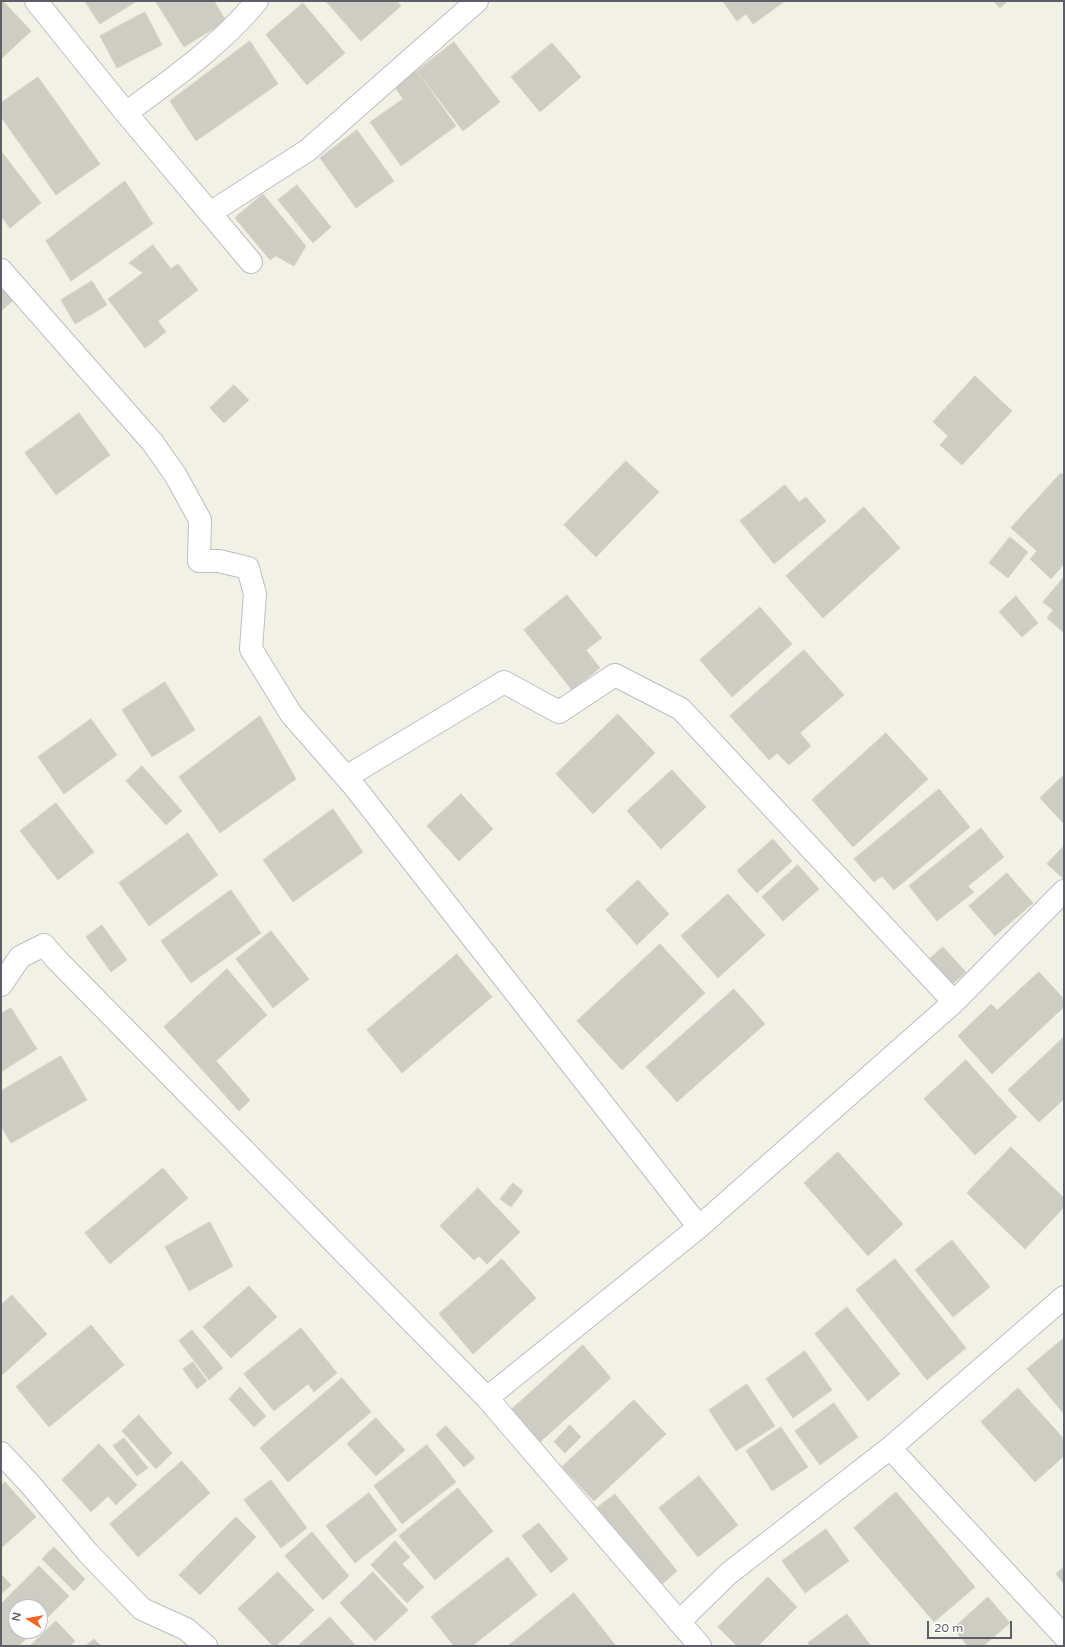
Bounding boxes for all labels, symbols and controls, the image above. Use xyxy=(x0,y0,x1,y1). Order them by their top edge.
north arrow xyxy=(8,1599,48,1639)
text: N xyxy=(9,1611,24,1622)
scale bar xyxy=(929,1613,1014,1639)
text: 20 m xyxy=(934,1621,963,1635)

